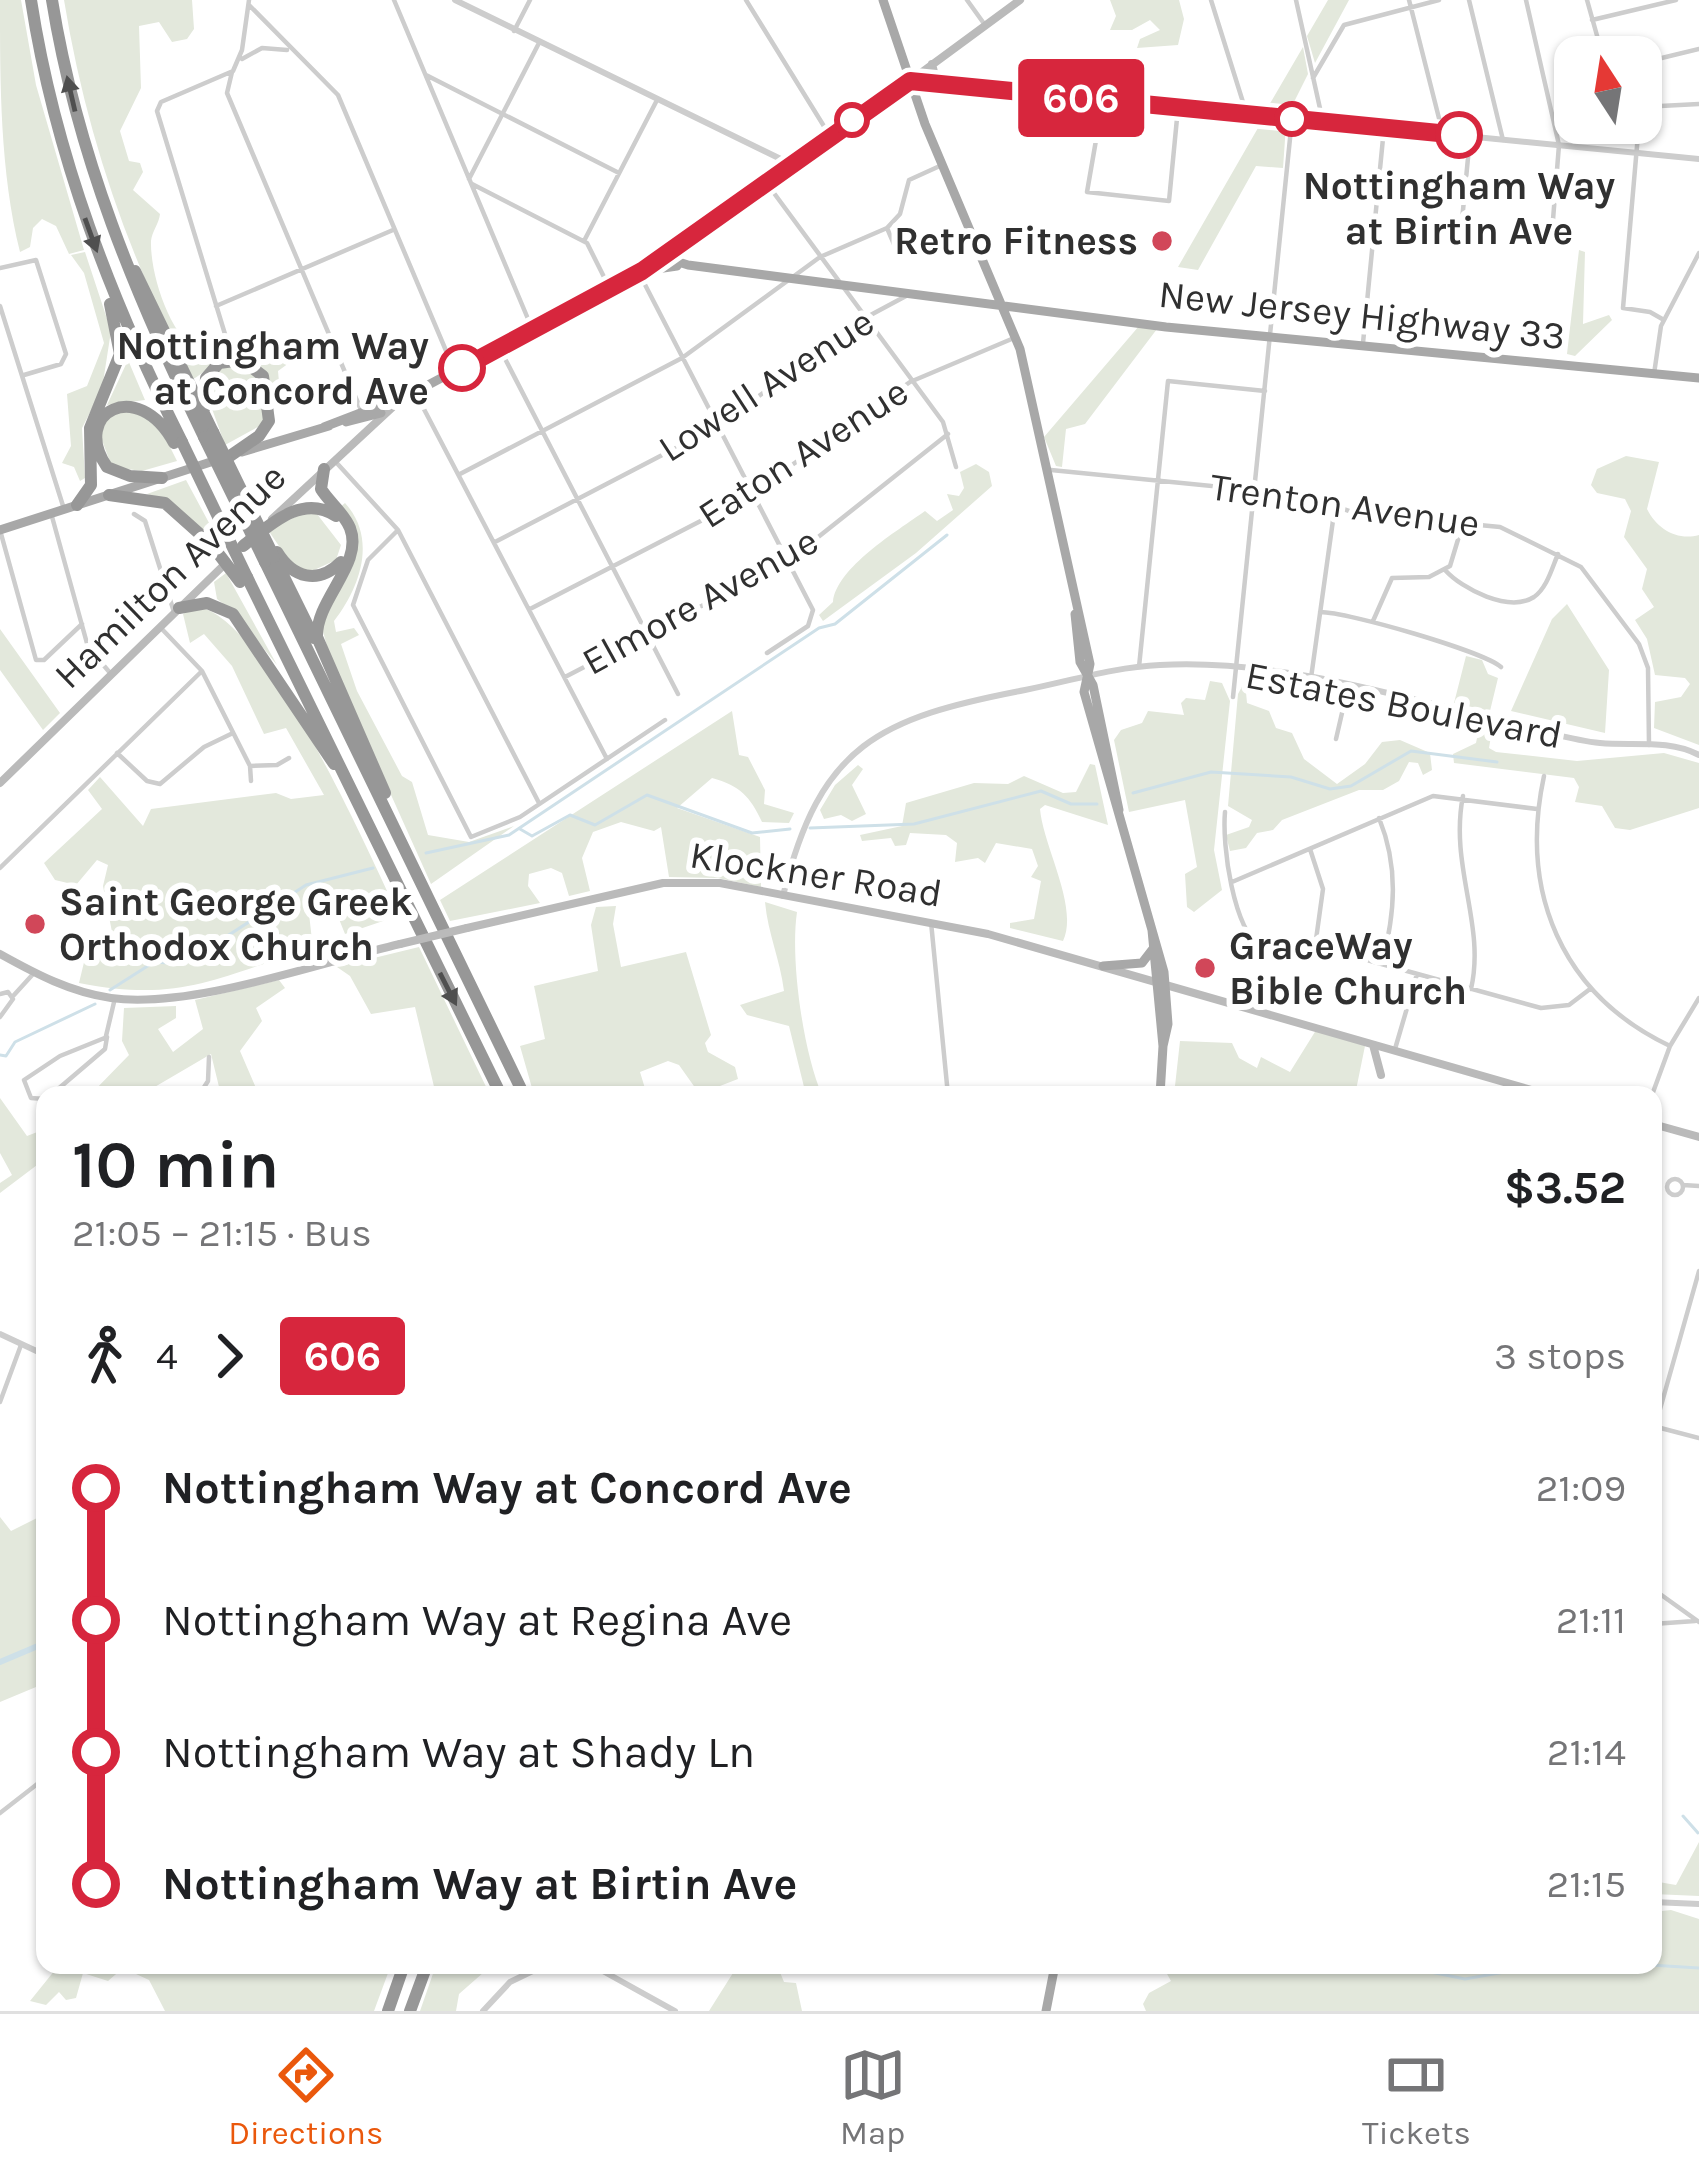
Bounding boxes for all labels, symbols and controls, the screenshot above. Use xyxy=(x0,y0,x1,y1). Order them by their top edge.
north arrow xyxy=(1554,36,1662,144)
map controls xyxy=(1554,36,1662,144)
line badge: 606 xyxy=(1012,59,1150,137)
text: 606 xyxy=(1042,73,1120,123)
one-way arrow xyxy=(61,76,80,113)
unlabelled marker xyxy=(1276,103,1308,135)
unlabelled marker xyxy=(836,104,868,136)
marker: Nottingham Way at Birtin Ave xyxy=(1437,113,1481,157)
place label: Nottingham Way at Birtin Ave xyxy=(1303,163,1616,254)
one-way arrow xyxy=(83,217,102,253)
place label: Retro Fitness xyxy=(894,218,1138,264)
marker: Retro Fitness xyxy=(1149,228,1175,254)
street label: New Jersey Highway 33 xyxy=(1156,271,1568,359)
street label: Lowell Avenue xyxy=(650,298,882,472)
place label: Nottingham Way at Concord Ave xyxy=(117,323,429,414)
marker: Nottingham Way at Concord Ave xyxy=(440,346,484,390)
street label: Eaton Avenue xyxy=(690,368,916,538)
street label: Hamilton Avenue xyxy=(45,454,295,698)
street label: Trenton Avenue xyxy=(1207,463,1483,547)
street label: Elmore Avenue xyxy=(574,517,826,685)
street label: Estates Boulevard xyxy=(1242,652,1566,758)
street label: Klockner Road xyxy=(687,831,945,917)
place label: Saint George Greek Orthodox Church xyxy=(59,879,413,970)
marker: Saint George Greek Orthodox Church xyxy=(22,911,48,937)
place label: GraceWay Bible Church xyxy=(1229,923,1467,1014)
marker: GraceWay Bible Church xyxy=(1192,955,1218,981)
one-way arrow xyxy=(438,972,458,1006)
text: 10 min xyxy=(72,1126,279,1204)
text: $3.52 xyxy=(1504,1162,1626,1214)
text: 21:05 – 21:15 · Bus xyxy=(72,1210,372,1256)
icon: walk xyxy=(72,1323,138,1389)
icon: forward xyxy=(196,1323,262,1389)
text: 606 xyxy=(304,1331,381,1381)
text: 4 xyxy=(156,1333,178,1379)
text: 3 stops xyxy=(1494,1333,1626,1379)
text: Nottingham Way at Concord Ave xyxy=(162,1462,852,1514)
text: 21:09 xyxy=(1536,1465,1626,1511)
text: Nottingham Way at Regina Ave xyxy=(162,1594,792,1646)
text: 21:11 xyxy=(1556,1597,1626,1643)
text: Nottingham Way at Shady Ln xyxy=(162,1726,755,1778)
text: 21:14 xyxy=(1547,1729,1626,1775)
text: Nottingham Way at Birtin Ave xyxy=(162,1858,797,1910)
text: 21:15 xyxy=(1547,1861,1626,1907)
tab: Directions xyxy=(228,2042,383,2152)
tab: Map xyxy=(840,2042,906,2152)
tab: Tickets xyxy=(1362,2042,1471,2152)

